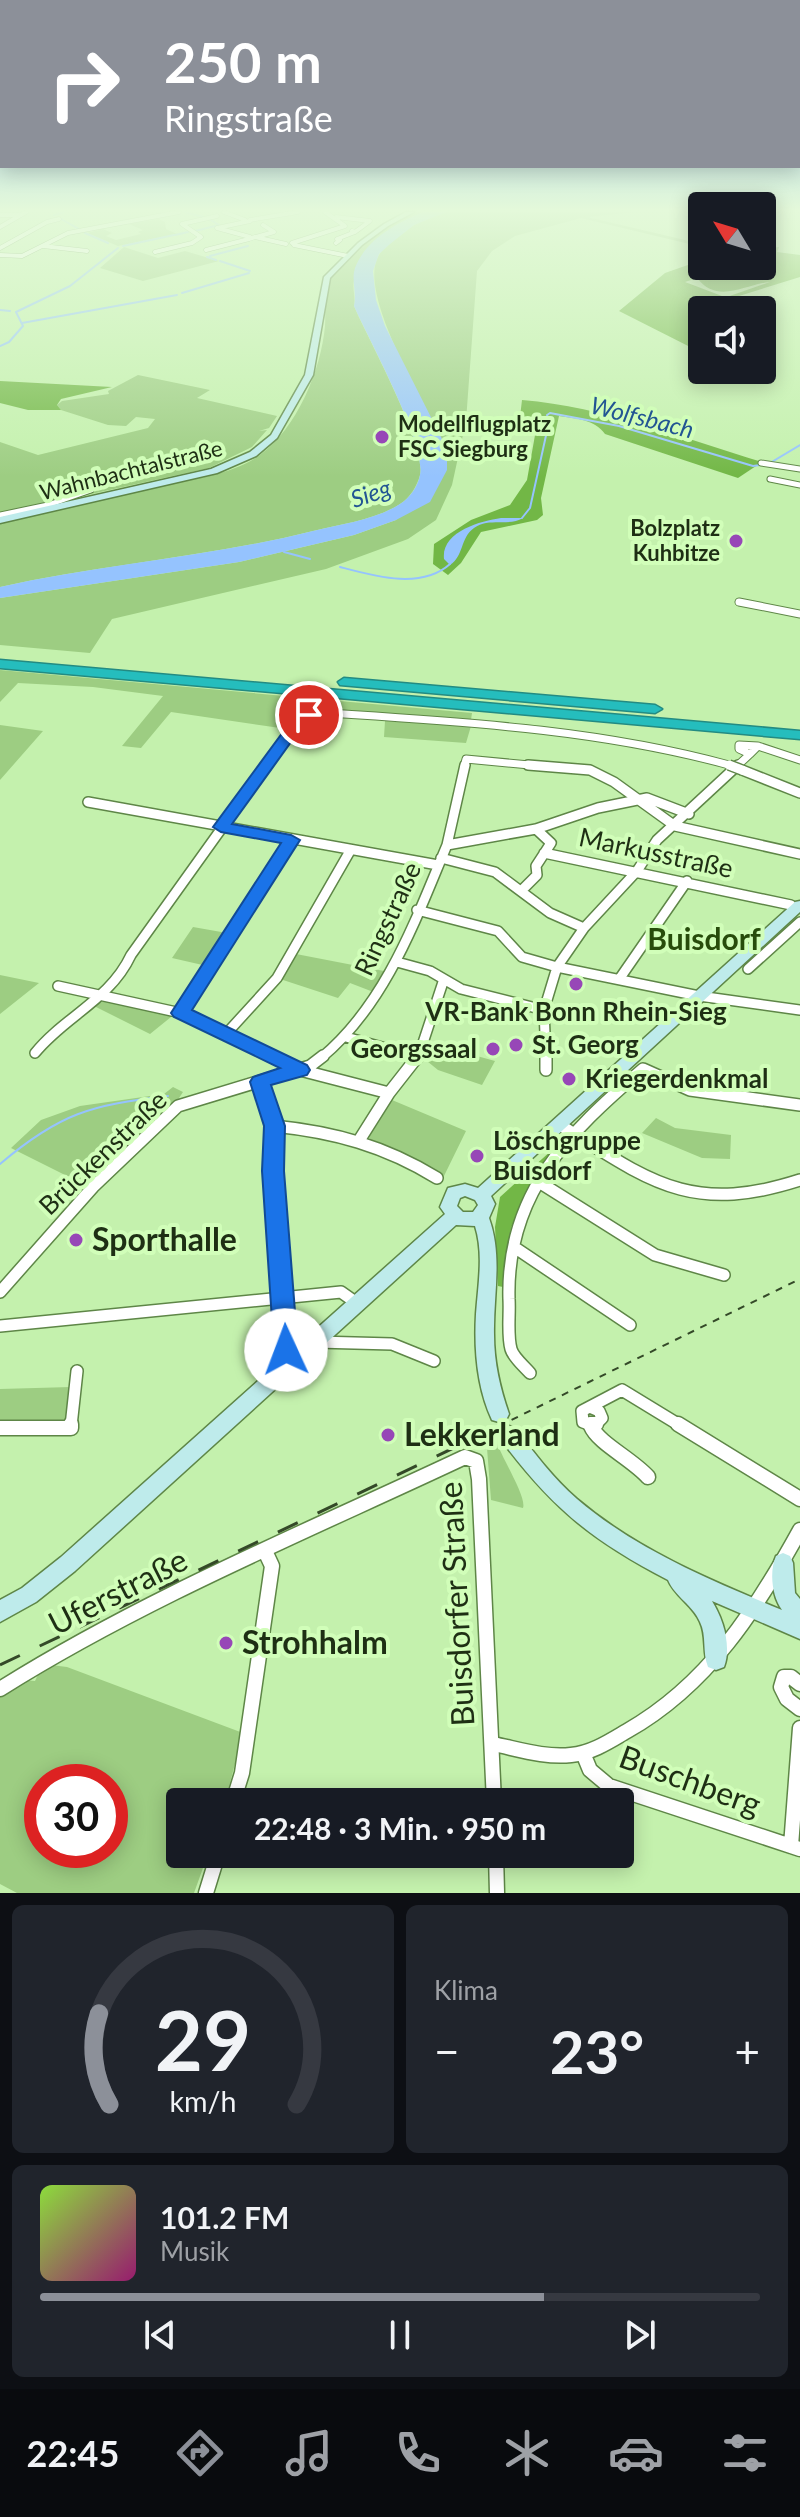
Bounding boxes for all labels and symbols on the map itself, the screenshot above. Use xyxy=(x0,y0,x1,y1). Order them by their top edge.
north arrow xyxy=(688,192,776,280)
water label: Wolfsbach xyxy=(588,390,697,443)
place label: Modellflugplatz FSC Siegburg xyxy=(398,410,551,462)
marker: Modellflugplatz FSC Siegburg xyxy=(373,428,391,446)
street label: Wahnbachtalstraße xyxy=(37,434,225,505)
water label: Sieg xyxy=(347,472,395,513)
place label: Bolzplatz Kuhbitze xyxy=(630,514,720,566)
marker: Bolzplatz Kuhbitze xyxy=(727,532,745,550)
pin xyxy=(275,681,343,749)
street label: Markusstraße xyxy=(576,820,736,884)
street label: Ringstraße xyxy=(347,857,427,981)
district label: Buisdorf xyxy=(647,920,761,956)
marker: VR-Bank Bonn Rhein-Sieg xyxy=(567,975,585,993)
place label: VR-Bank Bonn Rhein-Sieg xyxy=(424,995,727,1027)
place label: St. Georg xyxy=(532,1028,639,1060)
place label: Georgssaal xyxy=(350,1032,477,1064)
marker: St. Georg xyxy=(507,1036,525,1054)
marker: Georgssaal xyxy=(484,1040,502,1058)
place label: Kriegerdenkmal xyxy=(585,1062,768,1094)
marker: Kriegerdenkmal xyxy=(560,1070,578,1088)
street label: Brückenstraße xyxy=(32,1083,173,1221)
place label: Löschgruppe Buisdorf xyxy=(493,1124,641,1186)
marker: Löschgruppe Buisdorf xyxy=(468,1147,486,1165)
place label: Sporthalle xyxy=(92,1219,237,1258)
marker: Sporthalle xyxy=(67,1231,85,1249)
position arrow xyxy=(244,1308,328,1392)
place label: Lekkerland xyxy=(404,1414,560,1453)
marker: Lekkerland xyxy=(379,1426,397,1444)
street label: Buisdorfer Straße xyxy=(430,1481,481,1727)
street label: Uferstraße xyxy=(41,1539,193,1642)
place label: Strohhalm xyxy=(242,1622,388,1661)
marker: Strohhalm xyxy=(217,1634,235,1652)
street label: Buschberg xyxy=(614,1736,767,1823)
speed limit sign: 30 xyxy=(24,1764,128,1868)

